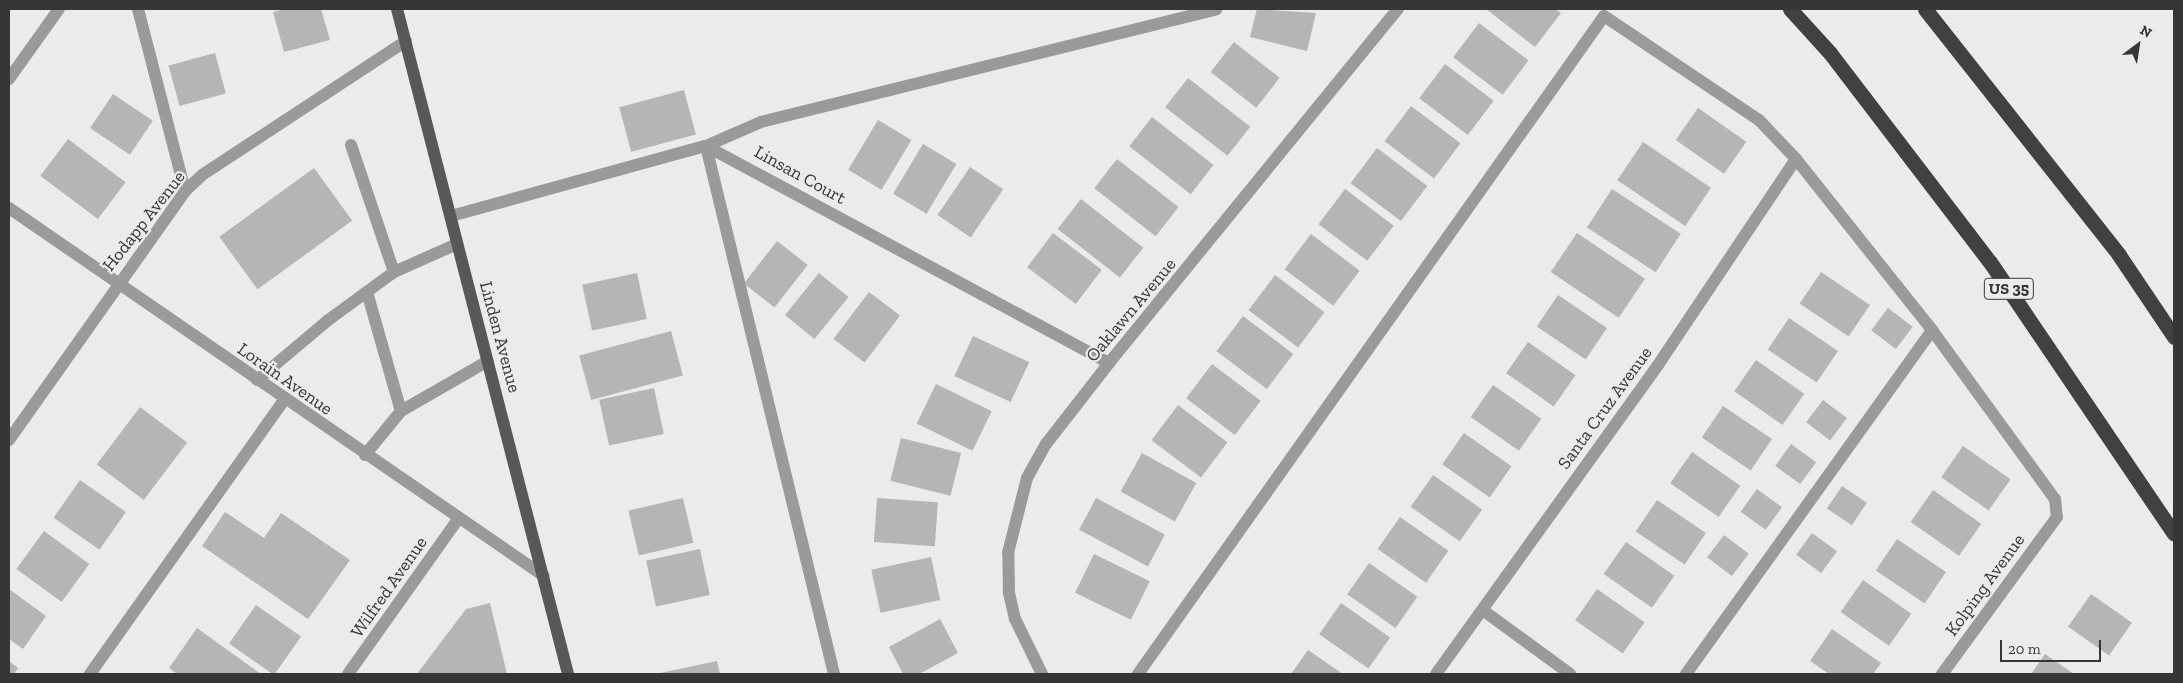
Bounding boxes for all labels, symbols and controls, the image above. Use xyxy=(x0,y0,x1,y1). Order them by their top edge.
north arrow xyxy=(2113,20,2163,70)
text: N xyxy=(2137,22,2155,42)
street label: Linsan Court xyxy=(750,141,850,209)
street label: Hodapp Avenue xyxy=(98,166,190,276)
street label: Oaklawn Avenue xyxy=(1081,253,1181,367)
road number: US 35 xyxy=(1983,276,2035,302)
street label: Linden Avenue xyxy=(475,279,525,395)
street label: Lorain Avenue xyxy=(233,338,337,420)
street label: Santa Cruz Avenue xyxy=(1553,342,1657,474)
street label: Kolping Avenue xyxy=(1941,530,2029,640)
street label: Wilfred Avenue xyxy=(346,532,432,642)
scale bar xyxy=(2003,630,2104,662)
text: 20 m xyxy=(2008,640,2041,658)

